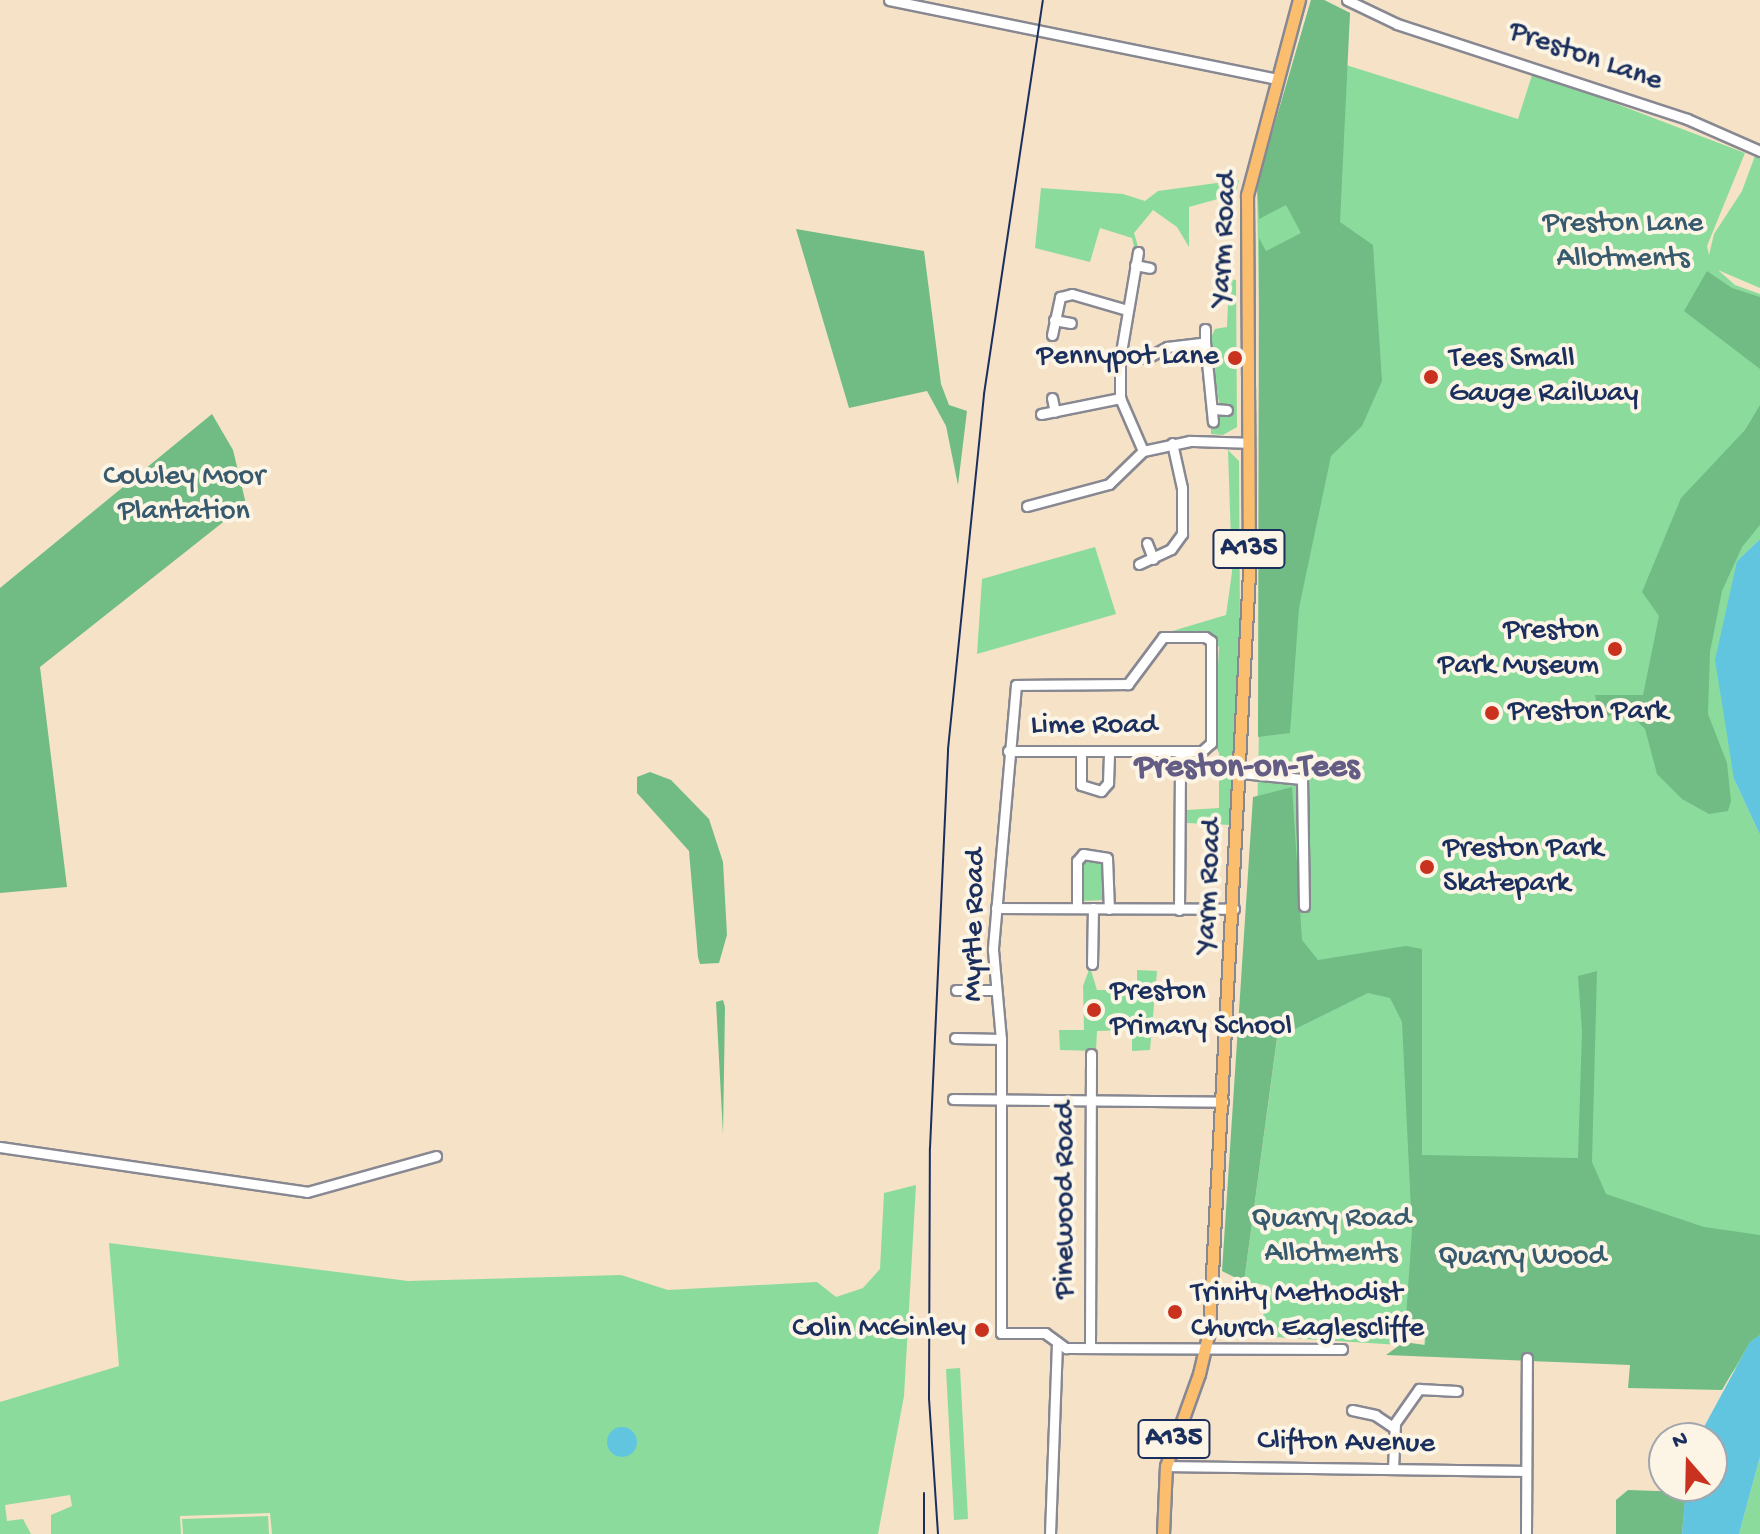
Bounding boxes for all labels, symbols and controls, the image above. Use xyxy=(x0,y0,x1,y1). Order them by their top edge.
street label: Preston Lane xyxy=(1503,15,1667,101)
street label: Yarm Road xyxy=(1204,171,1248,307)
park label: Preston Lane Allotments xyxy=(1543,207,1703,278)
place label: Pennypot Lane xyxy=(1037,340,1219,376)
place label: Tees Small Gauge Railway xyxy=(1449,342,1638,412)
marker: Pennypot Lane xyxy=(1226,349,1244,367)
marker: Tees Small Gauge Railway xyxy=(1420,366,1442,388)
park label: Cowley Moor Plantation xyxy=(103,460,265,530)
road number: A135 xyxy=(1211,525,1287,573)
place label: Preston Park Museum xyxy=(1438,614,1599,684)
marker: Preston Park Museum xyxy=(1606,640,1624,658)
place label: Preston Park xyxy=(1508,695,1668,731)
marker: Preston Park xyxy=(1483,704,1501,722)
street label: Lime Road xyxy=(1031,709,1157,745)
district label: Preston-on-Tees xyxy=(1135,750,1359,790)
street label: Yarm Road xyxy=(1189,818,1233,954)
place label: Preston Park Skatepark xyxy=(1443,832,1603,902)
street label: Myrtle Road xyxy=(957,848,995,1002)
marker: Preston Park Skatepark xyxy=(1418,858,1436,876)
place label: Preston Primary School xyxy=(1110,975,1292,1046)
marker: Preston Primary School xyxy=(1085,1001,1103,1019)
street label: Pinewood Road xyxy=(1049,1101,1085,1299)
park label: Quarry Road Allotments xyxy=(1251,1202,1411,1272)
park label: Quarry Wood xyxy=(1438,1240,1606,1276)
place label: Trinity Methodist Church Eaglescliffe xyxy=(1191,1277,1424,1348)
marker: Trinity Methodist Church Eaglescliffe xyxy=(1166,1303,1184,1321)
place label: Colin McGinley xyxy=(792,1312,966,1348)
marker: Colin McGinley xyxy=(973,1321,991,1339)
road number: A135 xyxy=(1136,1415,1212,1463)
north arrow xyxy=(1648,1422,1728,1502)
street label: Clifton Avenue xyxy=(1257,1424,1435,1464)
text: N xyxy=(1669,1427,1692,1456)

